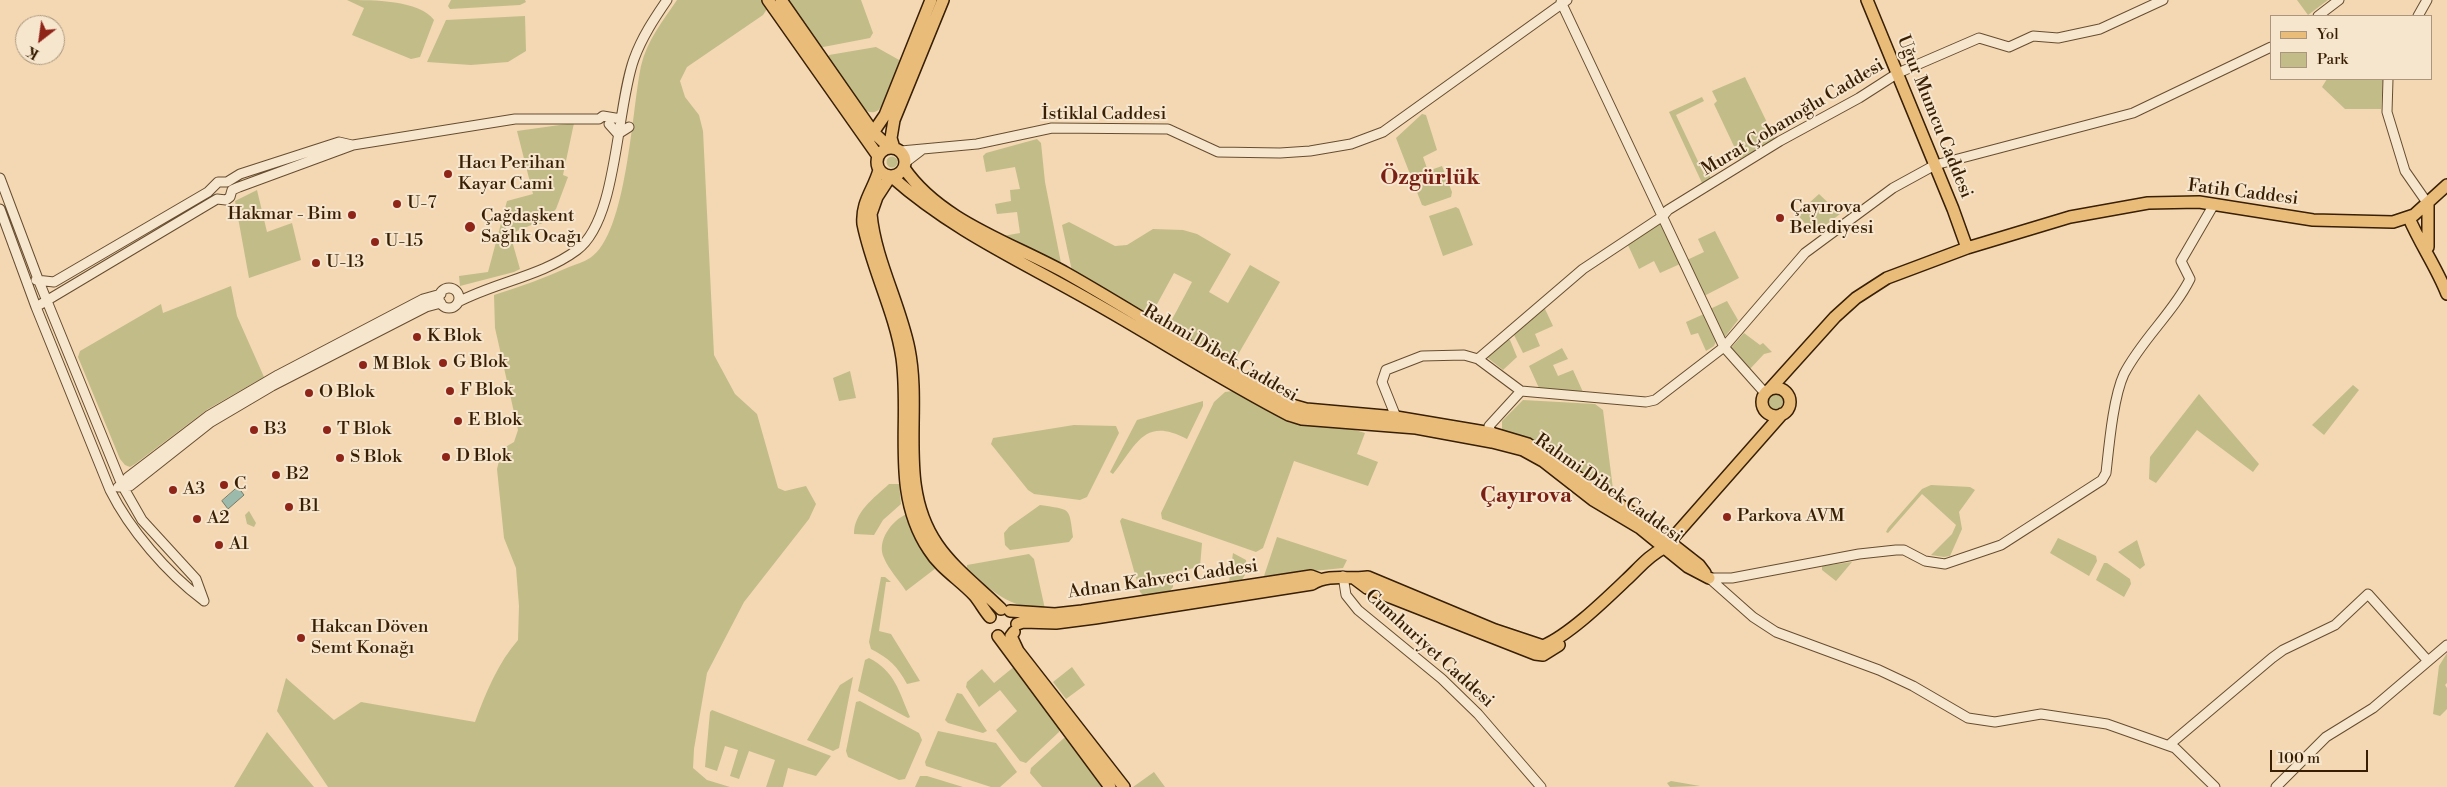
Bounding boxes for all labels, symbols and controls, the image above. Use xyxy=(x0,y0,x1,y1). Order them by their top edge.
north arrow xyxy=(15,15,65,65)
legend xyxy=(2270,15,2432,80)
text: Yol xyxy=(2317,25,2339,44)
street label: Uğur Mumcu Caddesi xyxy=(1891,32,1977,202)
text: K xyxy=(24,41,42,63)
text: Park xyxy=(2317,50,2348,69)
street label: Murat Çobanoğlu Caddesi xyxy=(1698,55,1888,181)
street label: İstiklal Caddesi xyxy=(1042,104,1166,126)
place label: Hacı Perihan Kayar Cami xyxy=(458,153,565,195)
district label: Özgürlük xyxy=(1380,166,1480,192)
marker: Hacı Perihan Kayar Cami xyxy=(442,168,454,180)
street label: Fatih Caddesi xyxy=(2186,175,2300,211)
place label: U-7 xyxy=(407,193,436,215)
place label: Çayırova Belediyesi xyxy=(1790,197,1874,240)
marker: U-7 xyxy=(391,198,403,210)
place label: Hakmar - Bim xyxy=(228,204,342,226)
place label: Çağdaşkent Sağlık Ocağı xyxy=(481,206,582,248)
marker: Hakmar - Bim xyxy=(346,209,358,221)
marker: Çayırova Belediyesi xyxy=(1774,212,1786,224)
marker: Çağdaşkent Sağlık Ocağı xyxy=(463,220,477,234)
place label: U-15 xyxy=(385,231,423,253)
marker: U-15 xyxy=(369,236,381,248)
place label: U-13 xyxy=(326,252,364,274)
marker: U-13 xyxy=(310,257,322,269)
street label: Rahmi Dibek Caddesi xyxy=(1139,301,1301,407)
place label: K Blok xyxy=(427,326,481,348)
marker: K Blok xyxy=(411,331,423,343)
place label: G Blok xyxy=(453,352,507,374)
place label: M Blok xyxy=(373,354,430,376)
marker: G Blok xyxy=(437,357,449,369)
marker: M Blok xyxy=(357,359,369,371)
place label: F Blok xyxy=(460,380,513,402)
place label: O Blok xyxy=(319,382,374,404)
marker: F Blok xyxy=(444,385,456,397)
marker: O Blok xyxy=(303,387,315,399)
place label: E Blok xyxy=(468,410,522,432)
marker: E Blok xyxy=(452,415,464,427)
place label: B3 xyxy=(264,419,287,441)
place label: T Blok xyxy=(337,419,391,441)
marker: B3 xyxy=(248,424,260,436)
marker: T Blok xyxy=(321,424,333,436)
street label: Rahmi Dibek Caddesi xyxy=(1530,430,1686,548)
place label: D Blok xyxy=(456,446,511,468)
place label: S Blok xyxy=(350,447,402,469)
marker: D Blok xyxy=(440,451,452,463)
marker: S Blok xyxy=(334,452,346,464)
place label: B2 xyxy=(286,464,309,486)
marker: B2 xyxy=(270,469,282,481)
place label: C xyxy=(234,474,246,496)
place label: A3 xyxy=(183,479,205,501)
marker: C xyxy=(218,479,230,491)
marker: A3 xyxy=(167,484,179,496)
district label: Çayırova xyxy=(1480,484,1572,510)
place label: B1 xyxy=(299,496,319,518)
marker: B1 xyxy=(283,501,295,513)
place label: Parkova AVM xyxy=(1737,506,1845,528)
place label: A2 xyxy=(207,508,230,530)
marker: Parkova AVM xyxy=(1721,511,1733,523)
marker: A2 xyxy=(191,513,203,525)
place label: A1 xyxy=(229,534,249,556)
marker: A1 xyxy=(213,539,225,551)
street label: Adnan Kahveci Caddesi xyxy=(1067,556,1259,604)
street label: Cumhuriyet Caddesi xyxy=(1360,585,1498,713)
place label: Hakcan Döven Semt Konağı xyxy=(311,617,429,660)
marker: Hakcan Döven Semt Konağı xyxy=(295,632,307,644)
scale bar xyxy=(2272,740,2370,772)
text: 100 m xyxy=(2278,749,2320,768)

